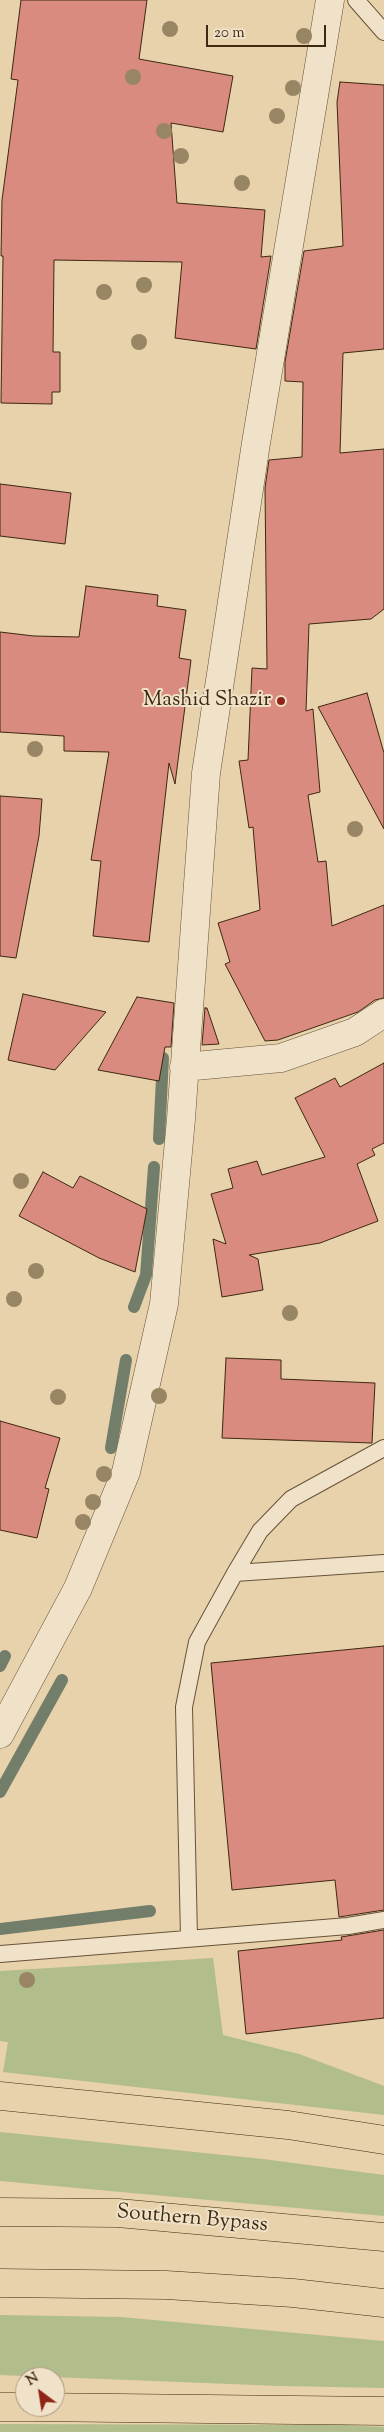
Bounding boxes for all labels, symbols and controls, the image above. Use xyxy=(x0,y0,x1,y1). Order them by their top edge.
scale bar xyxy=(209,15,329,47)
text: 20 m xyxy=(214,23,245,44)
place label: Mashid Shazir xyxy=(143,688,271,714)
marker: Mashid Shazir xyxy=(275,695,287,707)
street label: Southern Bypass xyxy=(115,2201,269,2239)
north arrow xyxy=(15,2367,65,2417)
text: N xyxy=(23,2369,43,2391)

